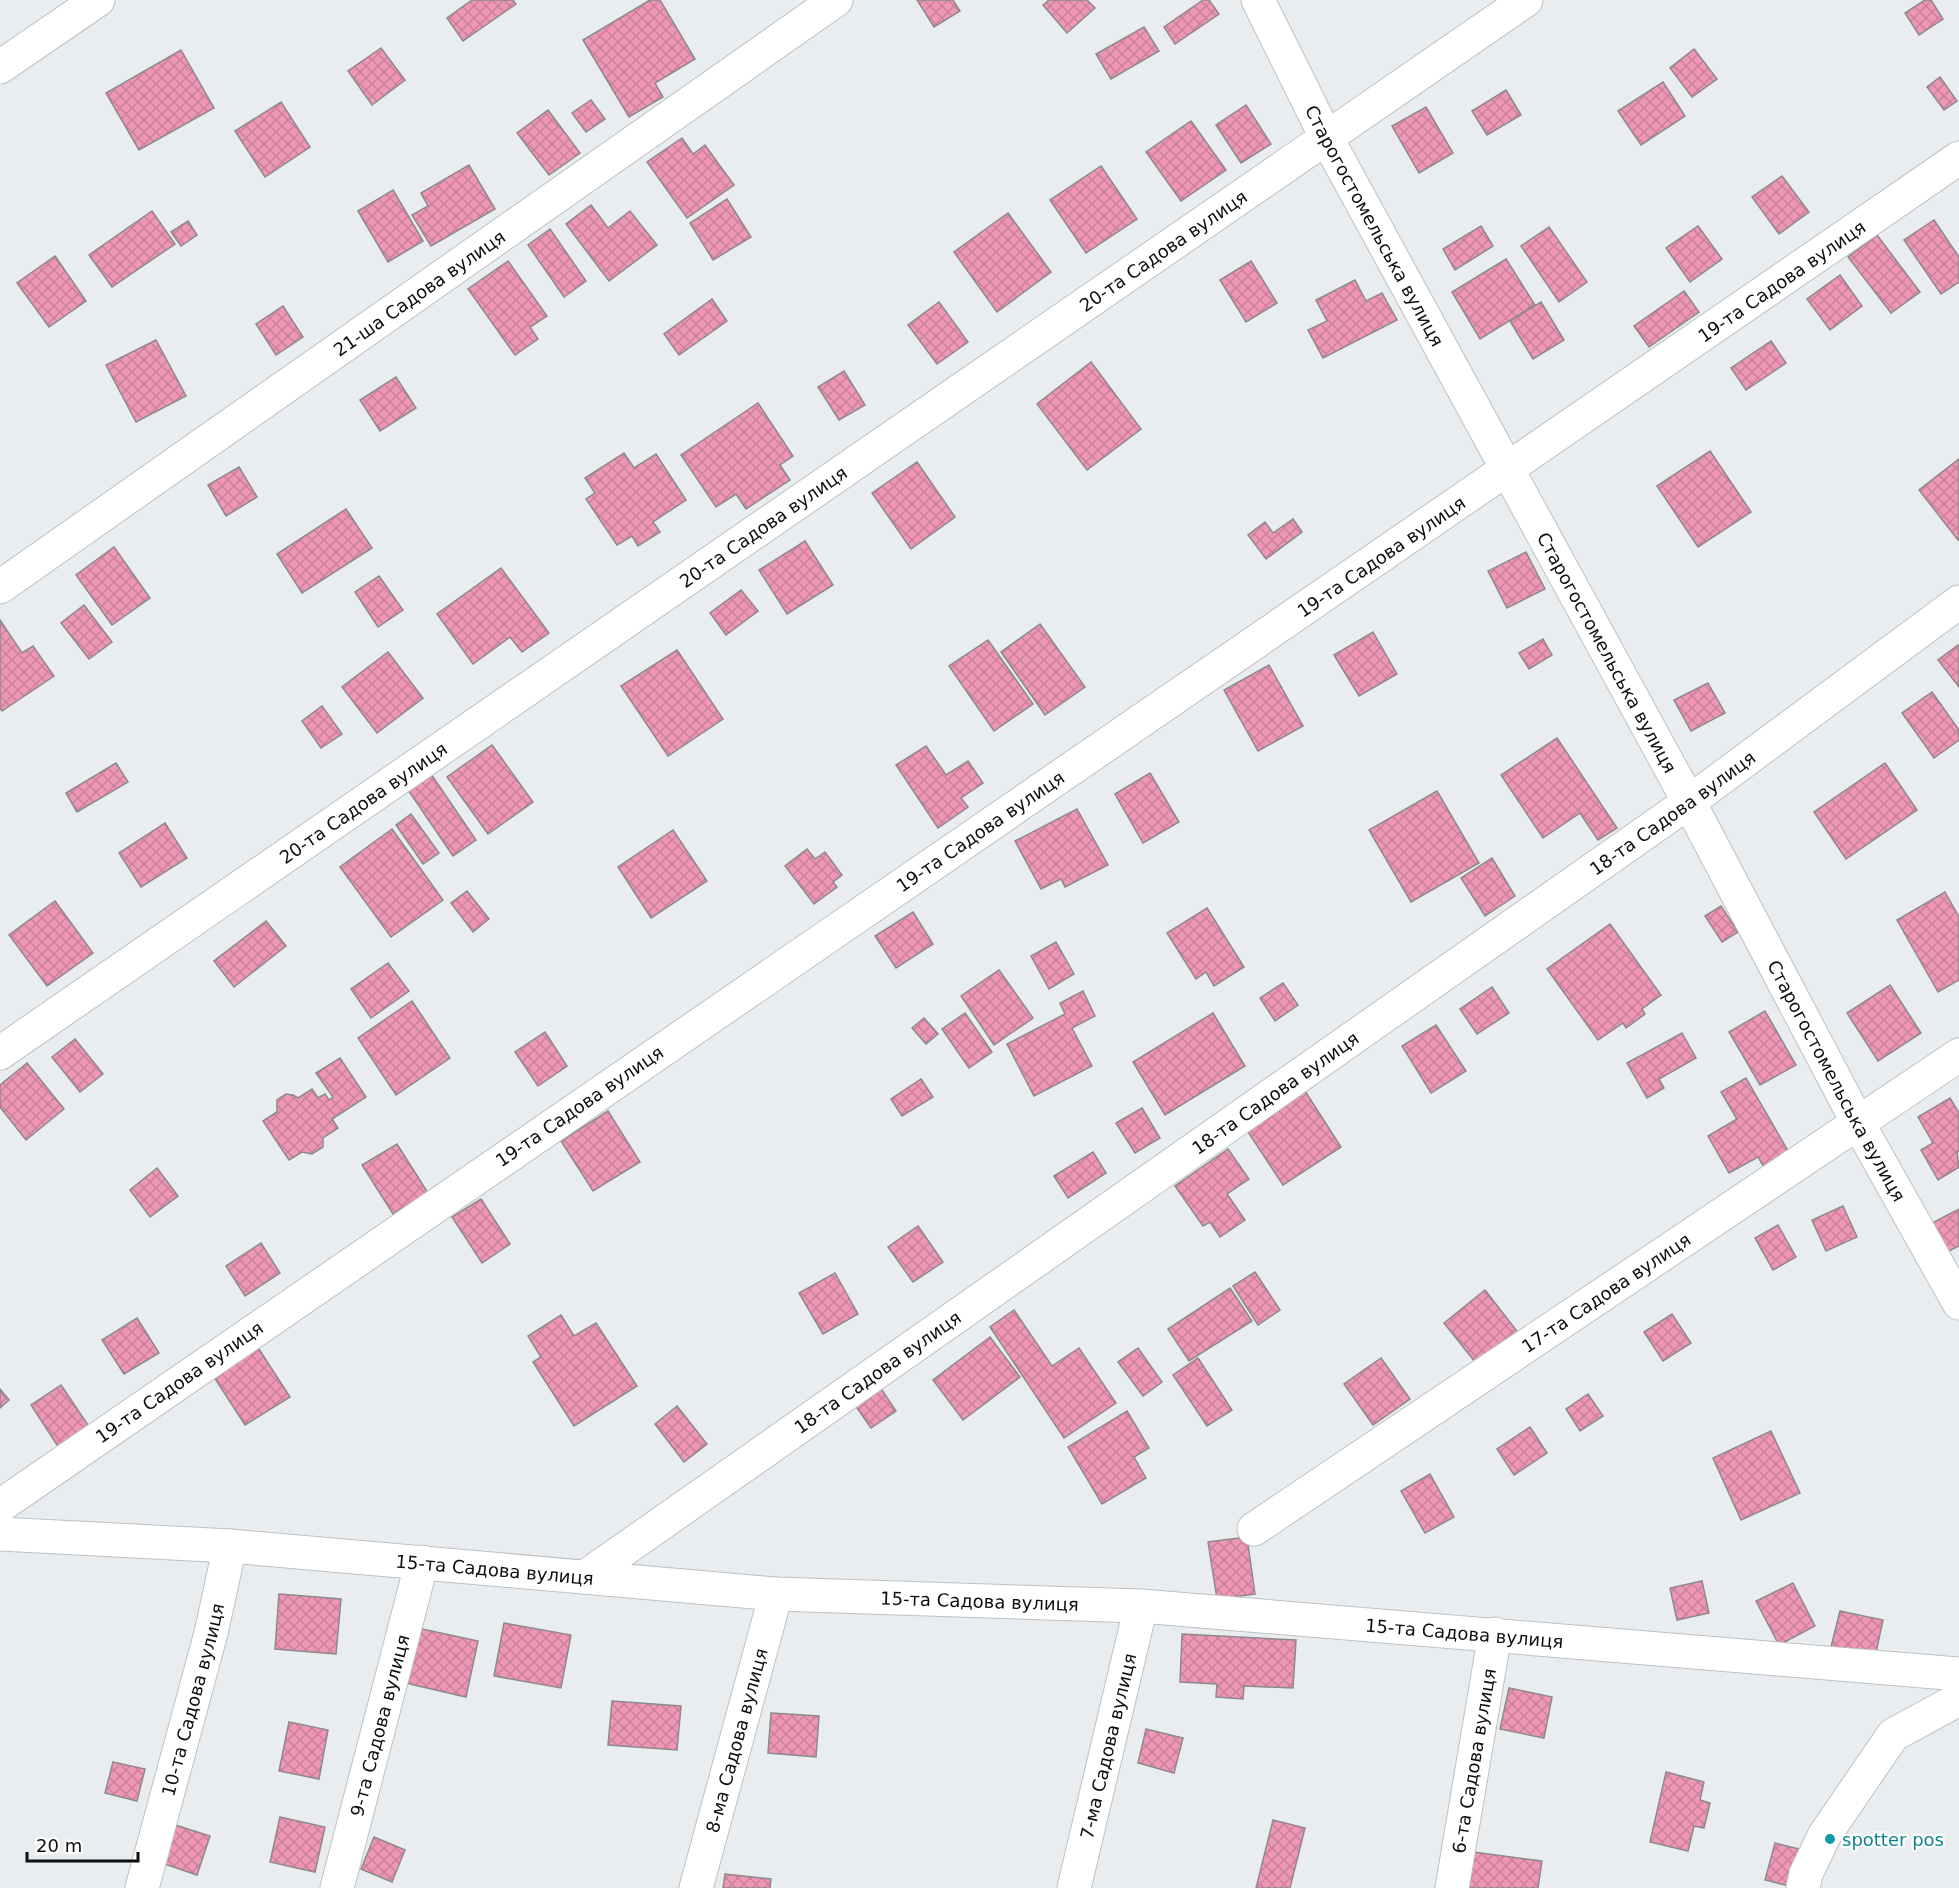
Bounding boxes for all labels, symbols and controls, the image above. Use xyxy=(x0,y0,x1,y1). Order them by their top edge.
street label: Старогостомельська вулиця xyxy=(1301,101,1449,350)
street label: 20-та Садова вулиця xyxy=(1075,185,1251,316)
street label: 19-та Садова вулиця xyxy=(1694,216,1869,346)
street label: 21-ша Садова вулиця xyxy=(329,225,509,360)
street label: 20-та Садова вулиця xyxy=(675,461,851,592)
street label: 19-та Садова вулиця xyxy=(1293,492,1469,621)
street label: Старогостомельська вулиця xyxy=(1533,528,1681,776)
street label: 20-та Садова вулиця xyxy=(275,737,451,868)
street label: 18-та Садова вулиця xyxy=(1585,746,1759,879)
street label: 19-та Садова вулиця xyxy=(892,766,1068,896)
street label: Старогостомельська вулиця xyxy=(1764,956,1910,1205)
street label: 18-та Садова вулиця xyxy=(1188,1027,1362,1158)
street label: 19-та Садова вулиця xyxy=(491,1041,667,1171)
street label: 17-та Садова вулиця xyxy=(1518,1228,1694,1357)
street label: 18-та Садова вулиця xyxy=(790,1306,965,1438)
street label: 19-та Садова вулиця xyxy=(91,1316,267,1447)
street label: 15-та Садова вулиця xyxy=(395,1550,595,1588)
street label: 15-та Садова вулиця xyxy=(880,1587,1079,1614)
street label: 10-та Садова вулиця xyxy=(157,1601,228,1798)
street label: 15-та Садова вулиця xyxy=(1364,1614,1564,1652)
street label: 9-та Садова вулиця xyxy=(346,1632,413,1819)
street label: 8-ма Садова вулиця xyxy=(701,1646,771,1835)
street label: 7-ма Садова вулиця xyxy=(1076,1651,1140,1841)
street label: 6-та Садова вулиця xyxy=(1448,1667,1500,1855)
scale bar xyxy=(27,1825,138,1863)
place label: spotter pos xyxy=(1842,1829,1944,1850)
marker: spotter pos xyxy=(1823,1832,1837,1846)
text: 20 m xyxy=(36,1835,82,1856)

